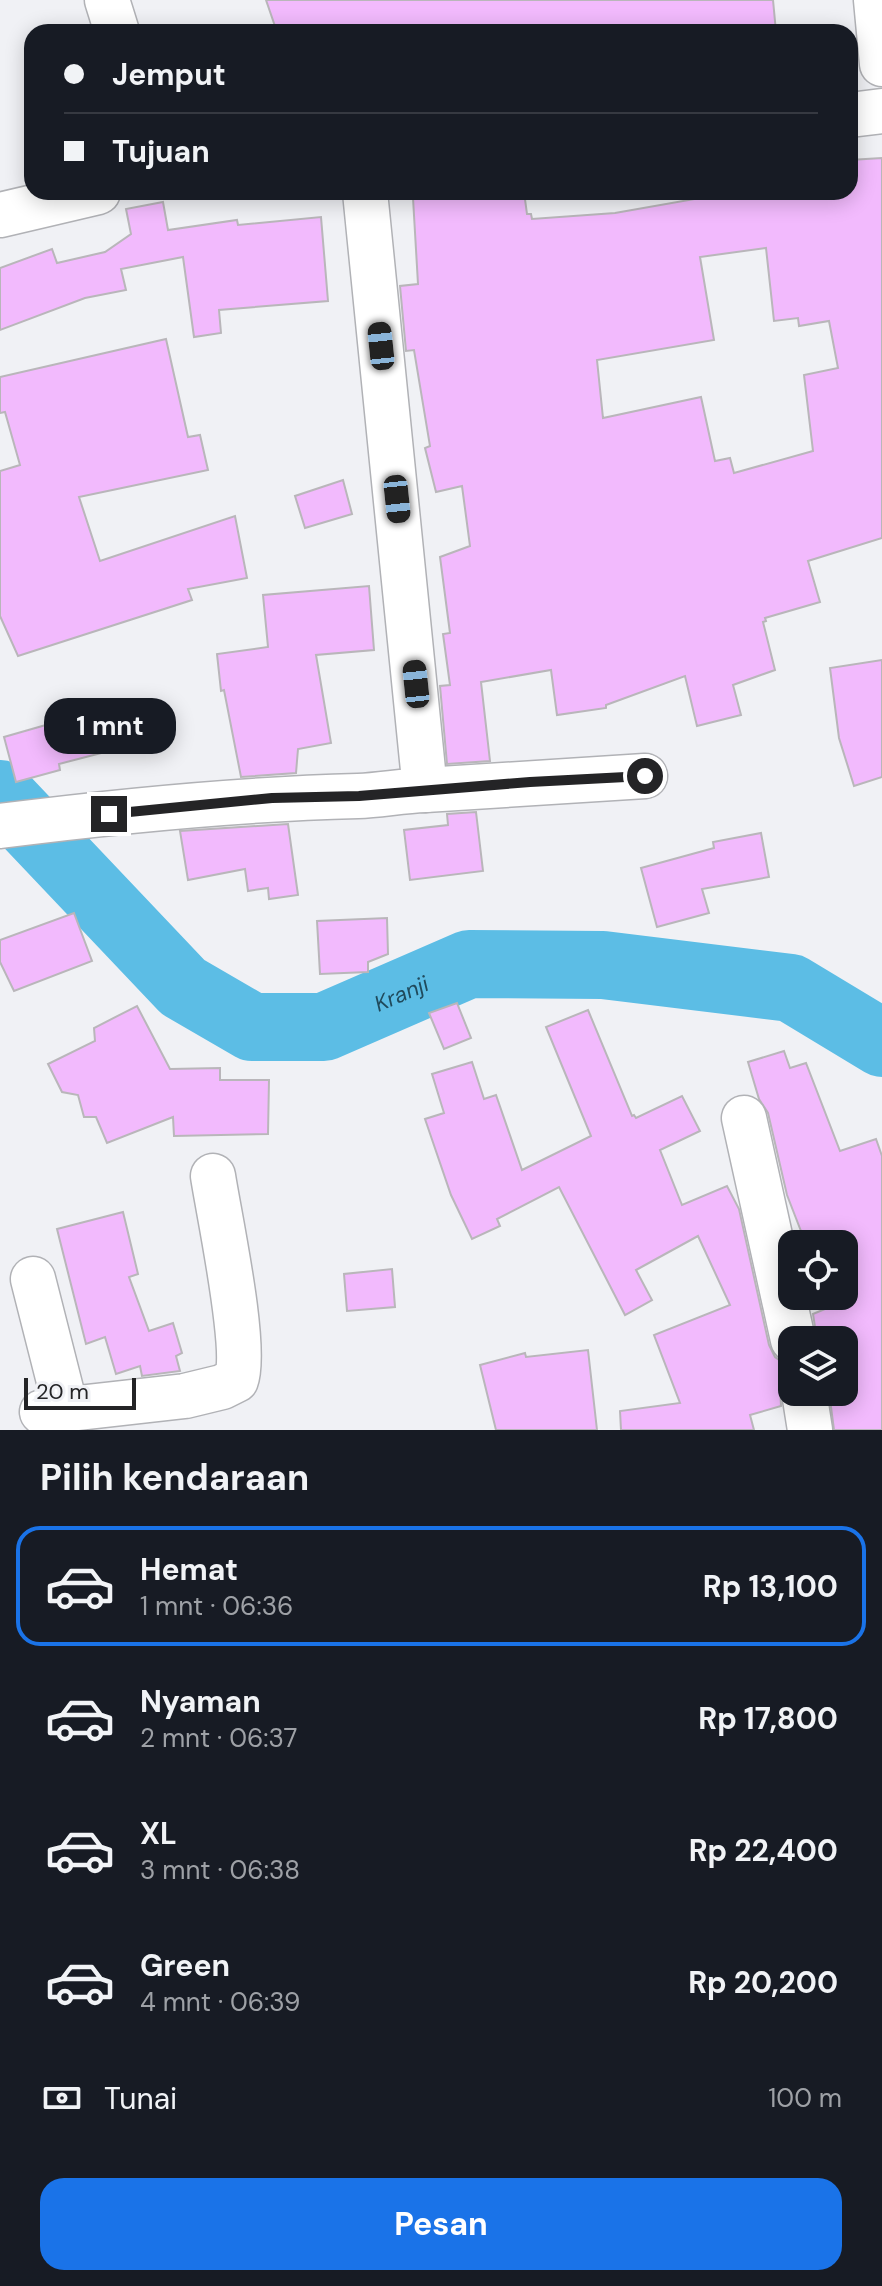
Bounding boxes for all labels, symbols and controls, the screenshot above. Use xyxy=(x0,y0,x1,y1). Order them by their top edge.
text: Jemput xyxy=(112,55,226,94)
text: Tujuan xyxy=(112,132,210,171)
car xyxy=(367,321,395,371)
car xyxy=(383,474,411,524)
car xyxy=(402,659,430,709)
callout: 1 mnt xyxy=(43,698,175,754)
text: 1 mnt xyxy=(76,709,144,743)
route start xyxy=(627,758,663,794)
route end xyxy=(91,796,127,832)
water label: Kranji xyxy=(370,969,434,1018)
map controls xyxy=(778,1230,858,1406)
button: locate xyxy=(778,1230,858,1310)
button: layers xyxy=(778,1326,858,1406)
scale bar xyxy=(24,1374,136,1410)
text: 20 m xyxy=(36,1377,89,1406)
text: Pilih kendaraan xyxy=(40,1454,309,1501)
icon: car xyxy=(44,1550,116,1622)
text: Hemat xyxy=(140,1550,238,1589)
text: Rp 13,100 xyxy=(703,1567,838,1606)
text: 1 mnt · 06:36 xyxy=(140,1589,293,1623)
icon: car xyxy=(44,1682,116,1754)
text: Nyaman xyxy=(140,1682,261,1721)
text: Rp 17,800 xyxy=(698,1699,838,1738)
text: 2 mnt · 06:37 xyxy=(140,1721,297,1755)
icon: car xyxy=(44,1814,116,1886)
text: XL xyxy=(140,1814,177,1853)
text: Rp 22,400 xyxy=(689,1831,838,1870)
text: 3 mnt · 06:38 xyxy=(140,1853,300,1887)
icon: car xyxy=(44,1946,116,2018)
text: Green xyxy=(140,1946,230,1985)
text: Rp 20,200 xyxy=(688,1963,838,2002)
text: 4 mnt · 06:39 xyxy=(140,1985,300,2019)
icon: cash xyxy=(40,2076,84,2120)
text: Tunai xyxy=(104,2079,177,2118)
text: 100 m xyxy=(768,2081,842,2115)
button: Pesan xyxy=(40,2178,842,2270)

